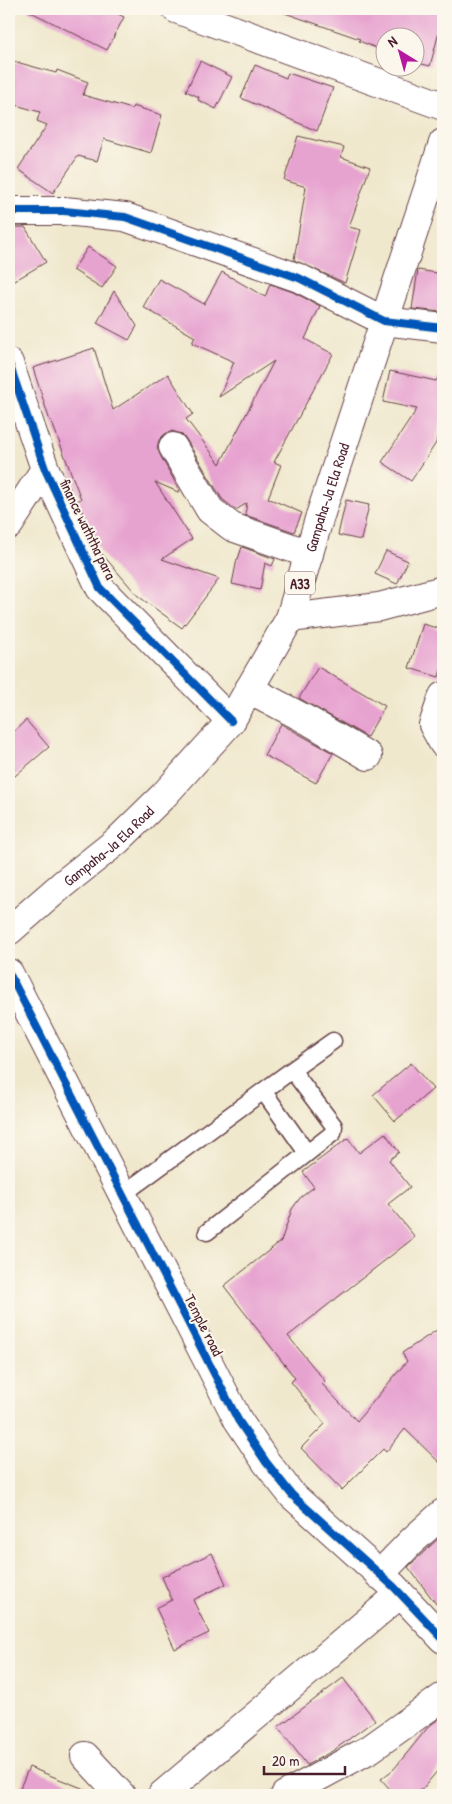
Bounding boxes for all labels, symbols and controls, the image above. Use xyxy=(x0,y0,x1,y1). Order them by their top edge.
north arrow xyxy=(374,28,424,78)
text: N xyxy=(383,31,401,51)
street label: Gampaha-Ja Ela Road xyxy=(299,440,354,554)
street label: finance waththa para xyxy=(55,475,122,583)
road number: A33 xyxy=(285,572,315,594)
street label: Gampaha-Ja Ela Road xyxy=(59,800,158,891)
street label: Temple road xyxy=(180,1291,229,1360)
scale bar xyxy=(264,1744,346,1776)
text: 20 m xyxy=(272,1750,299,1771)

